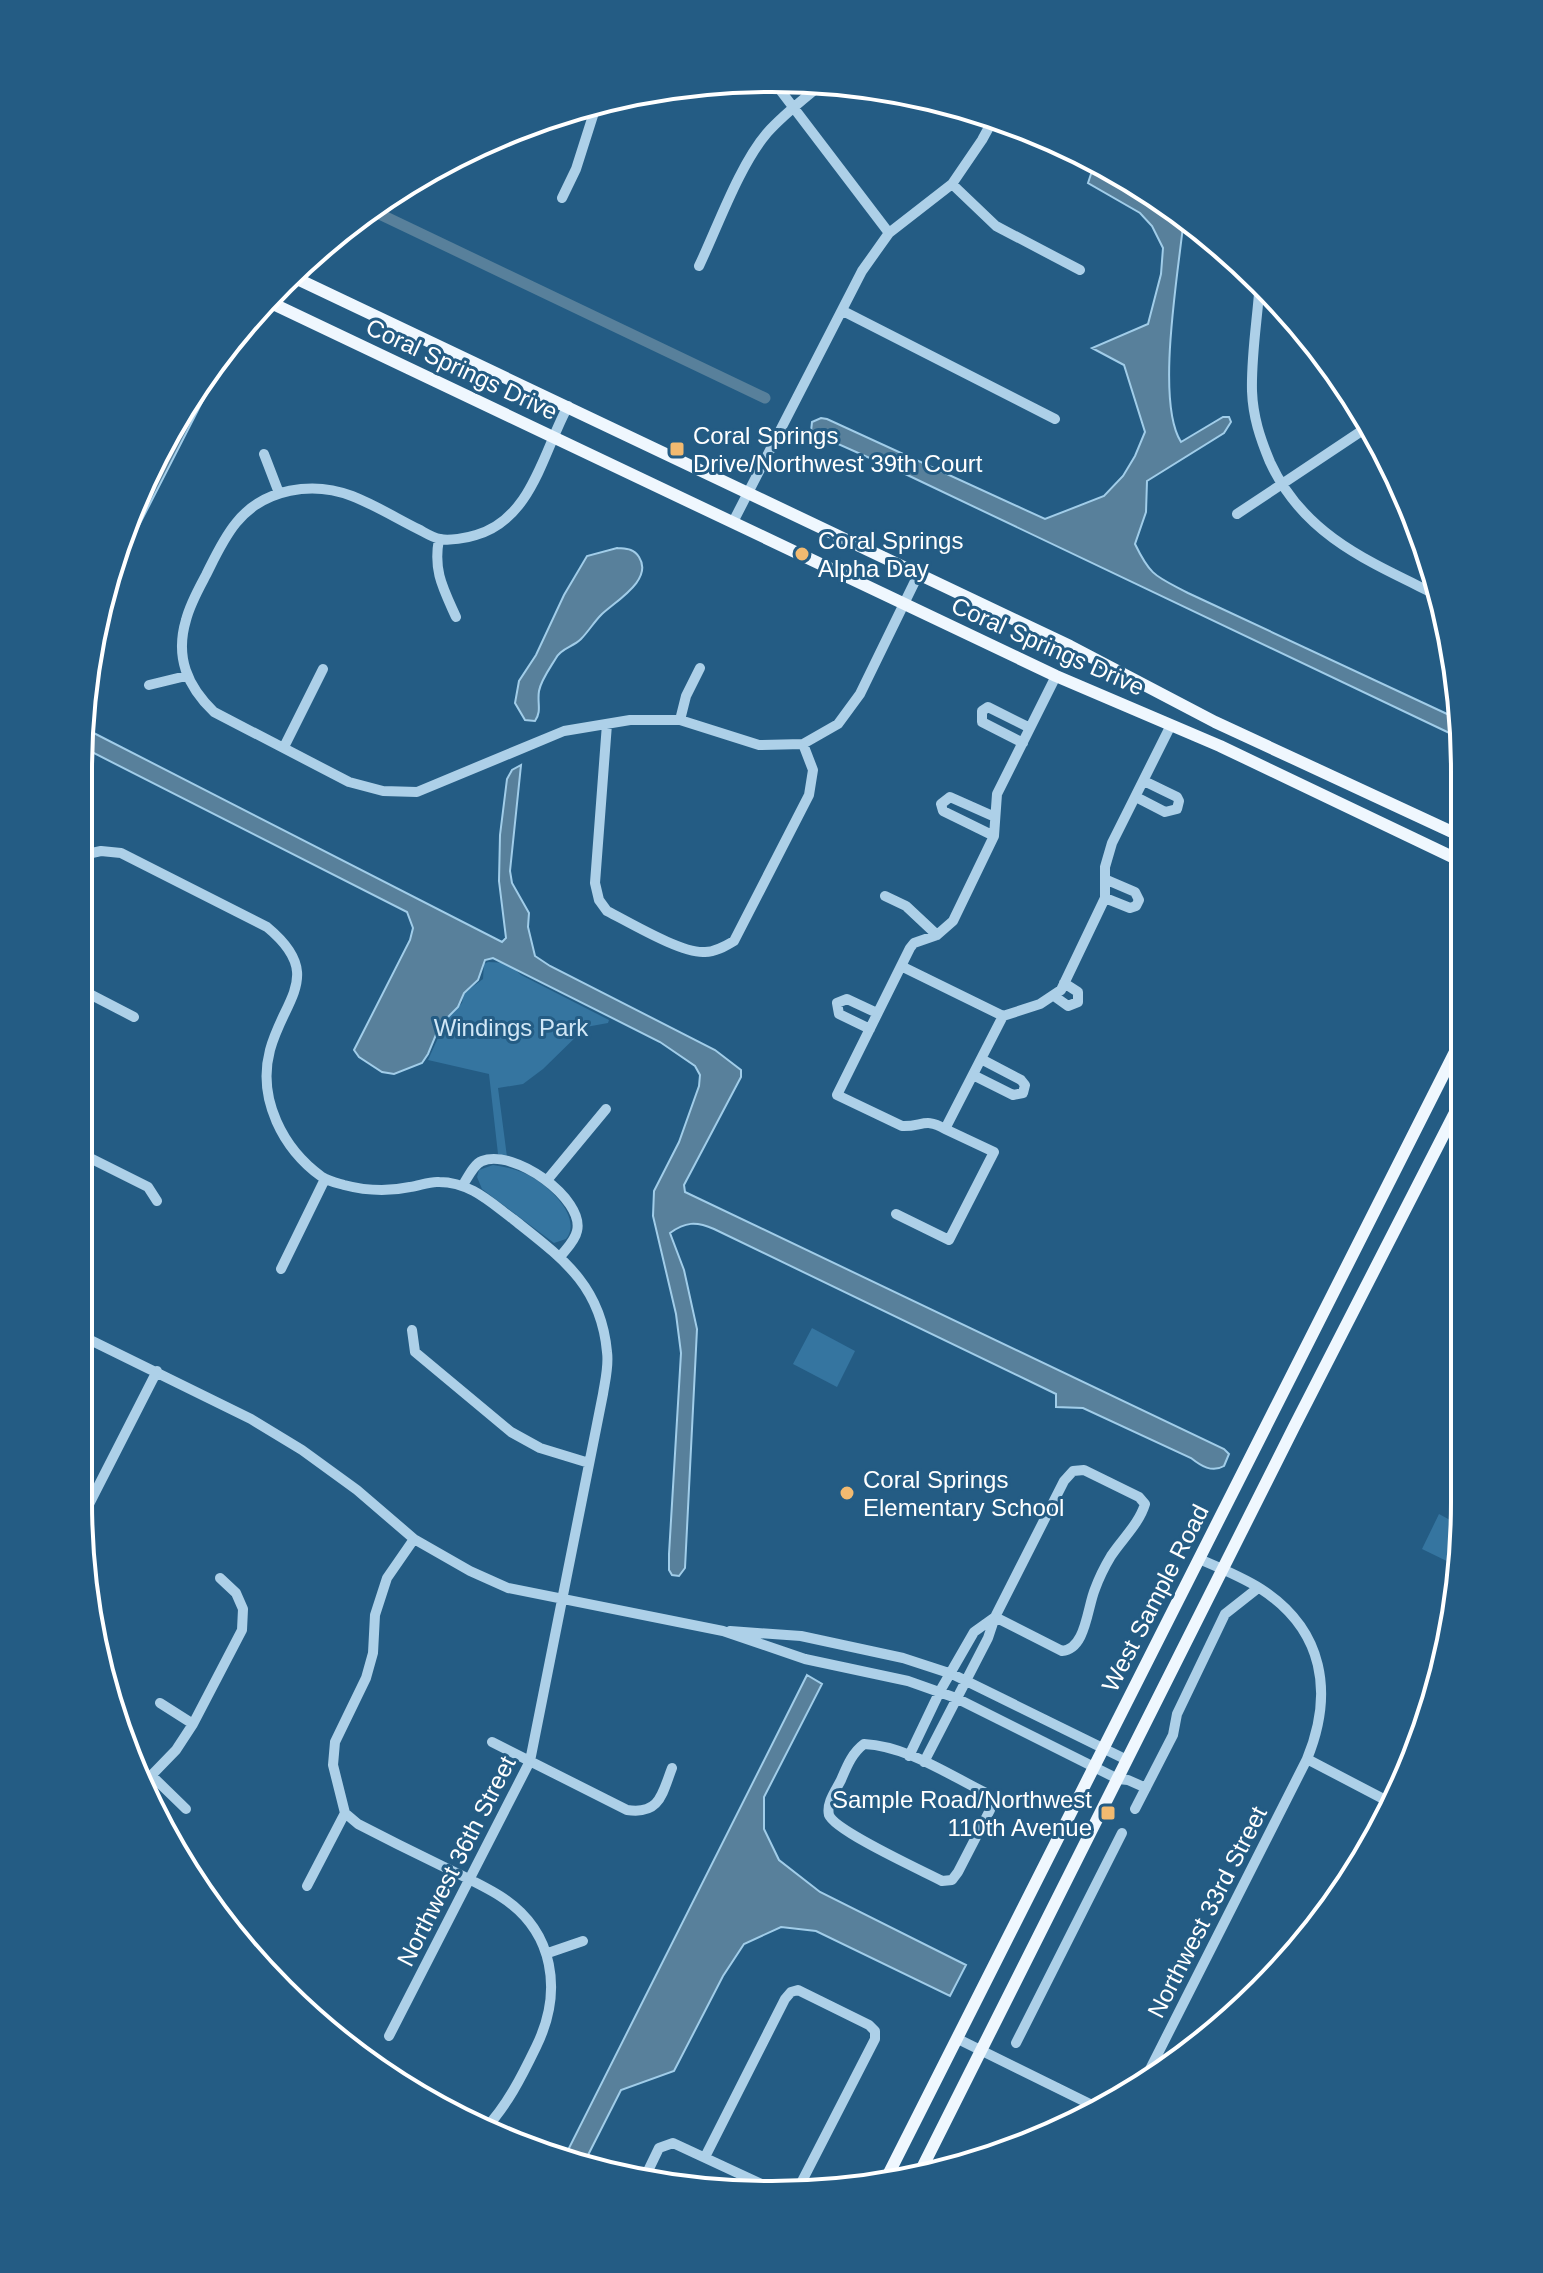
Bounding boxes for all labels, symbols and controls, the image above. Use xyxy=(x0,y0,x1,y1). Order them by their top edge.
street label: Coral Springs Drive xyxy=(362,313,562,425)
place label: Coral Springs Drive/Northwest 39th Court xyxy=(693,422,983,477)
marker: Coral Springs Drive/Northwest 39th Court xyxy=(668,440,686,458)
place label: Coral Springs Alpha Day xyxy=(818,527,963,582)
marker: Coral Springs Alpha Day xyxy=(793,545,811,563)
street label: Coral Springs Drive xyxy=(947,591,1149,701)
park label: Windings Park xyxy=(434,1014,589,1041)
place label: Coral Springs Elementary School xyxy=(863,1466,1064,1521)
marker: Coral Springs Elementary School xyxy=(838,1484,856,1502)
street label: West Sample Road xyxy=(1096,1500,1214,1696)
street label: Northwest 36th Street xyxy=(391,1751,521,1971)
place label: Sample Road/Northwest 110th Avenue xyxy=(832,1786,1092,1841)
street label: Northwest 33rd Street xyxy=(1142,1802,1272,2022)
marker: Sample Road/Northwest 110th Avenue xyxy=(1099,1804,1117,1822)

